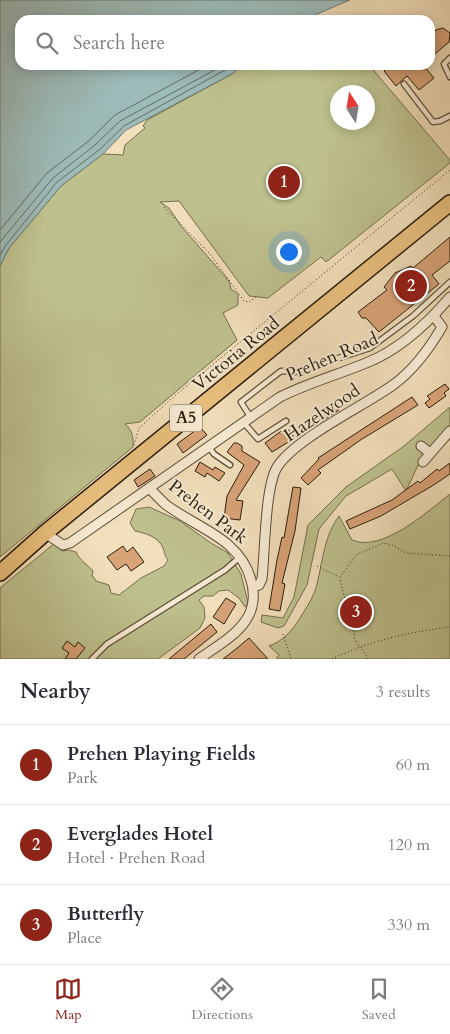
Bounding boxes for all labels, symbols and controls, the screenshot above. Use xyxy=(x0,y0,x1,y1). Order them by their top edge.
search box xyxy=(15,15,435,70)
icon: search xyxy=(33,29,61,57)
text: Search here xyxy=(73,30,165,56)
north arrow xyxy=(330,85,375,130)
pin: 1 xyxy=(268,163,300,201)
your location xyxy=(276,239,302,265)
pin: 2 xyxy=(395,267,427,305)
street label: Victoria Road xyxy=(187,311,285,397)
street label: Prehen Road xyxy=(282,326,382,388)
street label: Hazelwood xyxy=(279,378,365,448)
road number: A5 xyxy=(170,404,202,432)
street label: Prehen Park xyxy=(163,474,253,550)
pin: 3 xyxy=(340,593,372,631)
text: Nearby xyxy=(20,677,91,706)
text: 3 results xyxy=(376,681,430,703)
text: Prehen Playing Fields xyxy=(67,741,255,767)
text: 1 xyxy=(32,754,40,776)
text: 60 m xyxy=(396,754,430,776)
text: Park xyxy=(67,767,98,789)
text: Everglades Hotel xyxy=(67,821,213,847)
text: 2 xyxy=(32,834,40,856)
text: 120 m xyxy=(388,834,430,856)
text: Hotel · Prehen Road xyxy=(67,847,205,869)
text: Butterfly xyxy=(67,901,144,927)
text: 3 xyxy=(32,914,40,936)
text: 330 m xyxy=(388,914,430,936)
text: Place xyxy=(67,927,102,949)
tab: Map xyxy=(54,975,82,1024)
tab: Directions xyxy=(191,975,253,1024)
tab: Saved xyxy=(362,975,396,1024)

